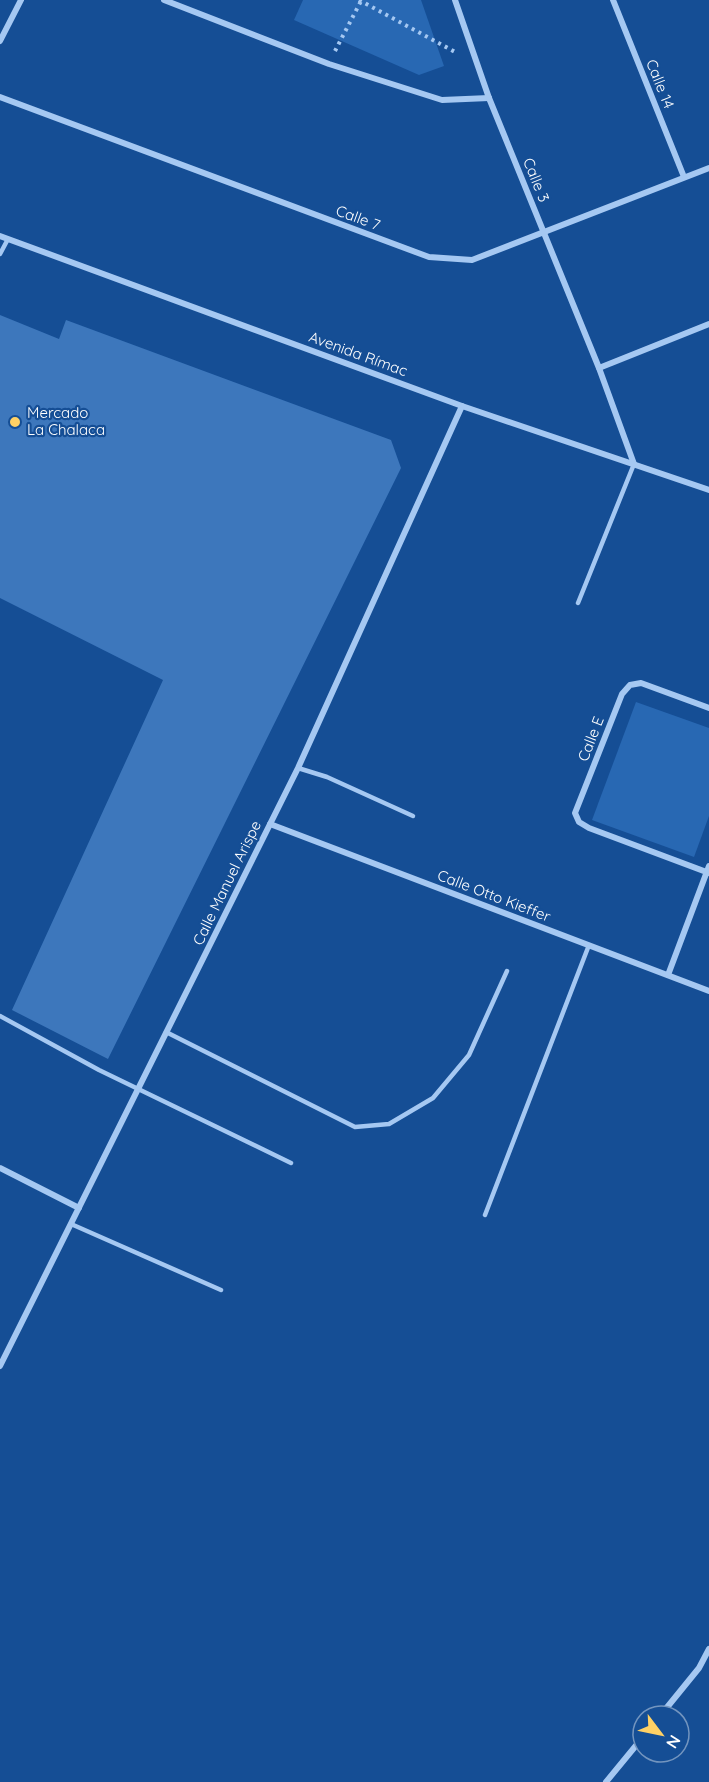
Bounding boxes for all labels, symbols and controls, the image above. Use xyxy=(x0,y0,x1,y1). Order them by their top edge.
street label: Calle 14 xyxy=(642,56,679,111)
street label: Calle 3 xyxy=(519,155,554,205)
street label: Calle 7 xyxy=(333,201,383,234)
street label: Avenida Rímac xyxy=(306,327,410,380)
place label: Mercado La Chalaca xyxy=(27,403,105,439)
marker: Mercado La Chalaca xyxy=(8,415,22,429)
street label: Calle E xyxy=(573,714,608,764)
street label: Calle Manuel Arispe xyxy=(188,817,265,948)
street label: Calle Otto Kieffer xyxy=(435,865,554,926)
north arrow xyxy=(631,1704,691,1764)
text: N xyxy=(662,1732,685,1752)

